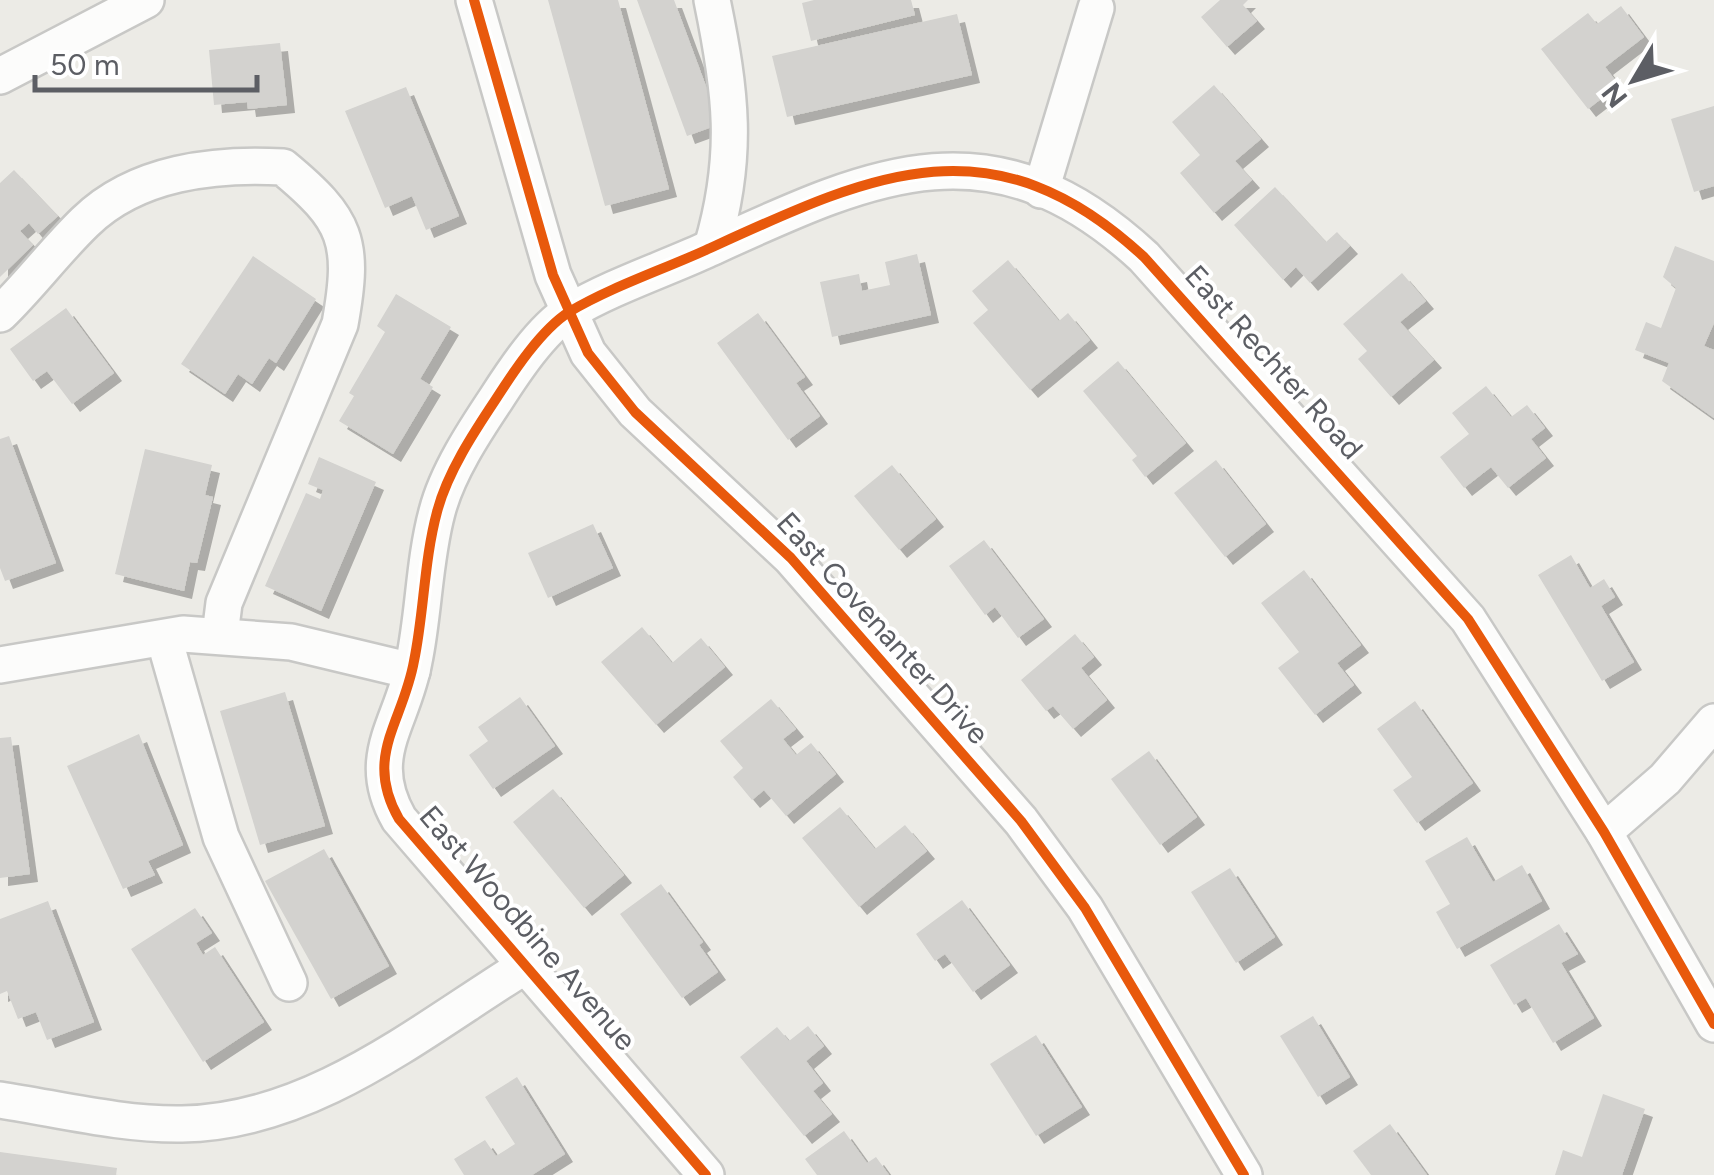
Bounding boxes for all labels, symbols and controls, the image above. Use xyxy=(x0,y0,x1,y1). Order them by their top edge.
scale bar xyxy=(35,30,258,92)
north arrow xyxy=(1584,30,1684,130)
text: 50 m xyxy=(50,46,119,83)
text: N xyxy=(1594,76,1634,114)
street label: East Rechter Road xyxy=(1177,257,1371,467)
street label: East Covenanter Drive xyxy=(769,504,997,752)
street label: East Woodbine Avenue xyxy=(412,798,644,1058)

